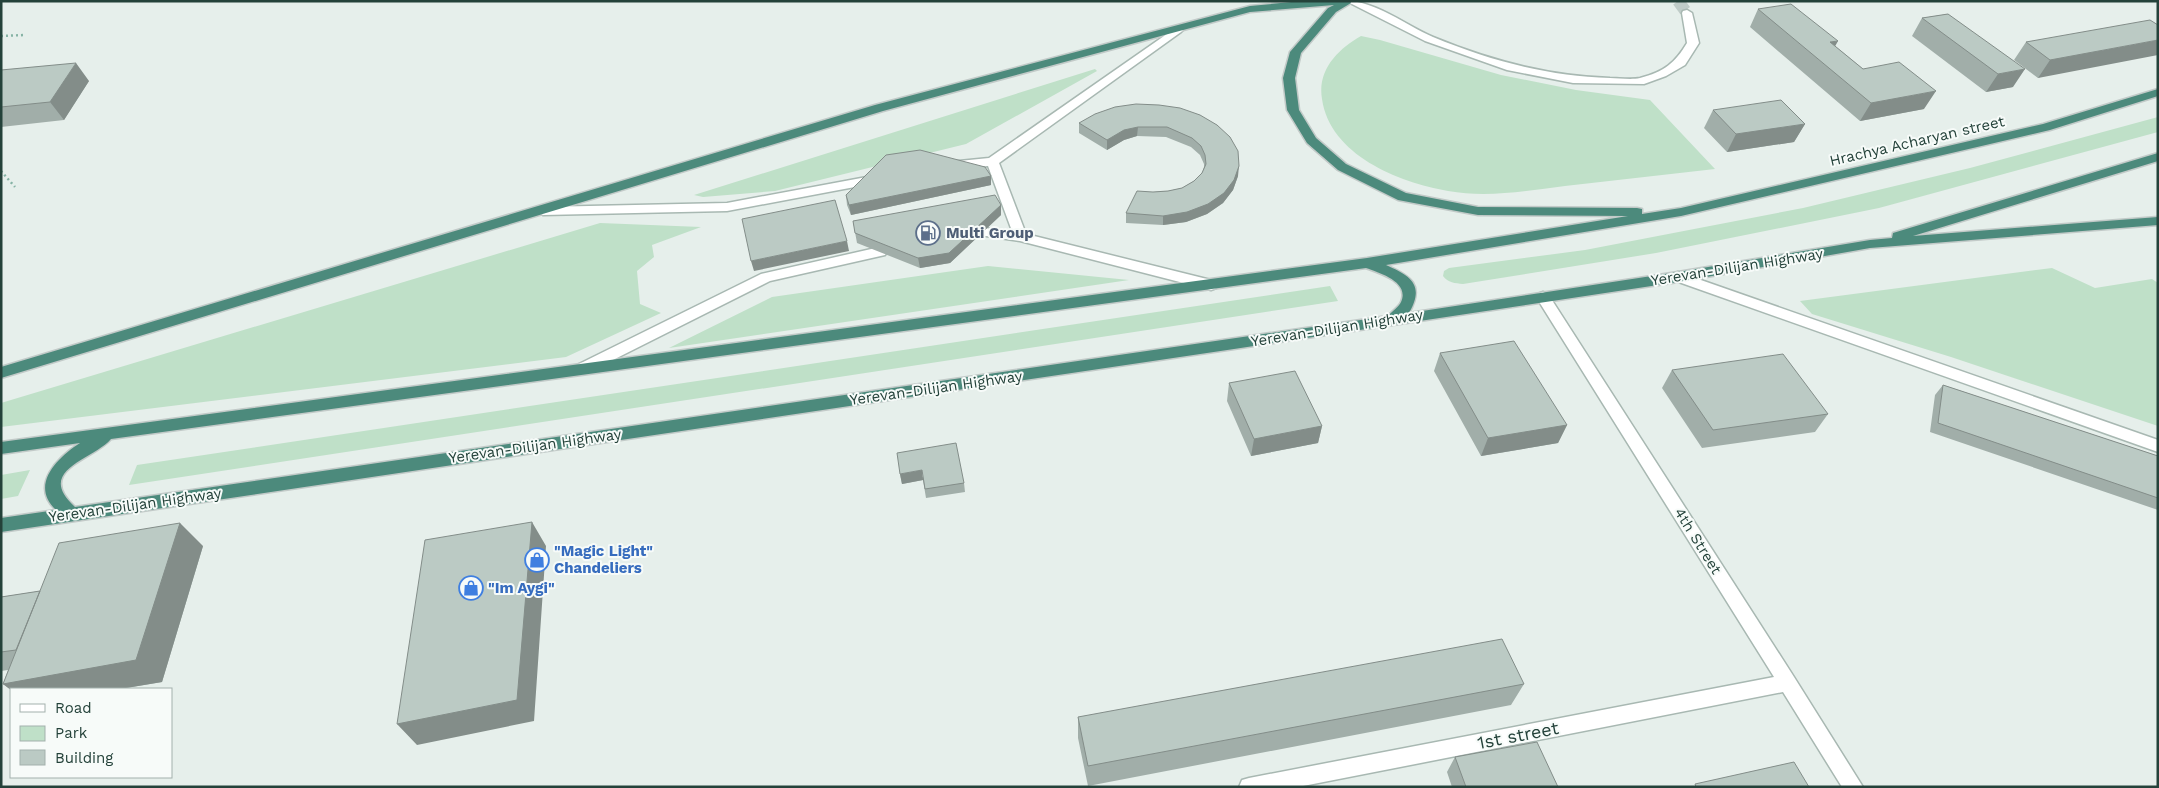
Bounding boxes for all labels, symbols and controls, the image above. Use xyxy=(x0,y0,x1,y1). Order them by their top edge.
street label: Hrachya Acharyan street xyxy=(1828,112,2007,170)
fuel station icon: Multi Group xyxy=(915,220,941,246)
place label: Multi Group xyxy=(946,224,1034,242)
street label: Yerevan-Dilijan Highway xyxy=(1650,244,1825,290)
street label: Yerevan-Dilijan Highway xyxy=(1250,305,1425,351)
street label: Yerevan-Dilijan Highway xyxy=(849,367,1024,409)
street label: Yerevan-Dilijan Highway xyxy=(448,425,623,467)
street label: Yerevan-Dilijan Highway xyxy=(48,484,223,526)
street label: 4th Street xyxy=(1670,504,1726,578)
place label: "Magic Light" Chandeliers xyxy=(554,542,653,577)
shop icon: "Magic Light" Chandeliers xyxy=(524,547,550,573)
shop icon: "Im Aygi" xyxy=(458,575,484,601)
place label: "Im Aygi" xyxy=(488,579,555,597)
legend xyxy=(10,688,172,778)
text: Road xyxy=(55,699,92,717)
street label: 1st street xyxy=(1476,717,1561,753)
text: Park xyxy=(55,724,88,742)
text: Building xyxy=(55,749,113,767)

